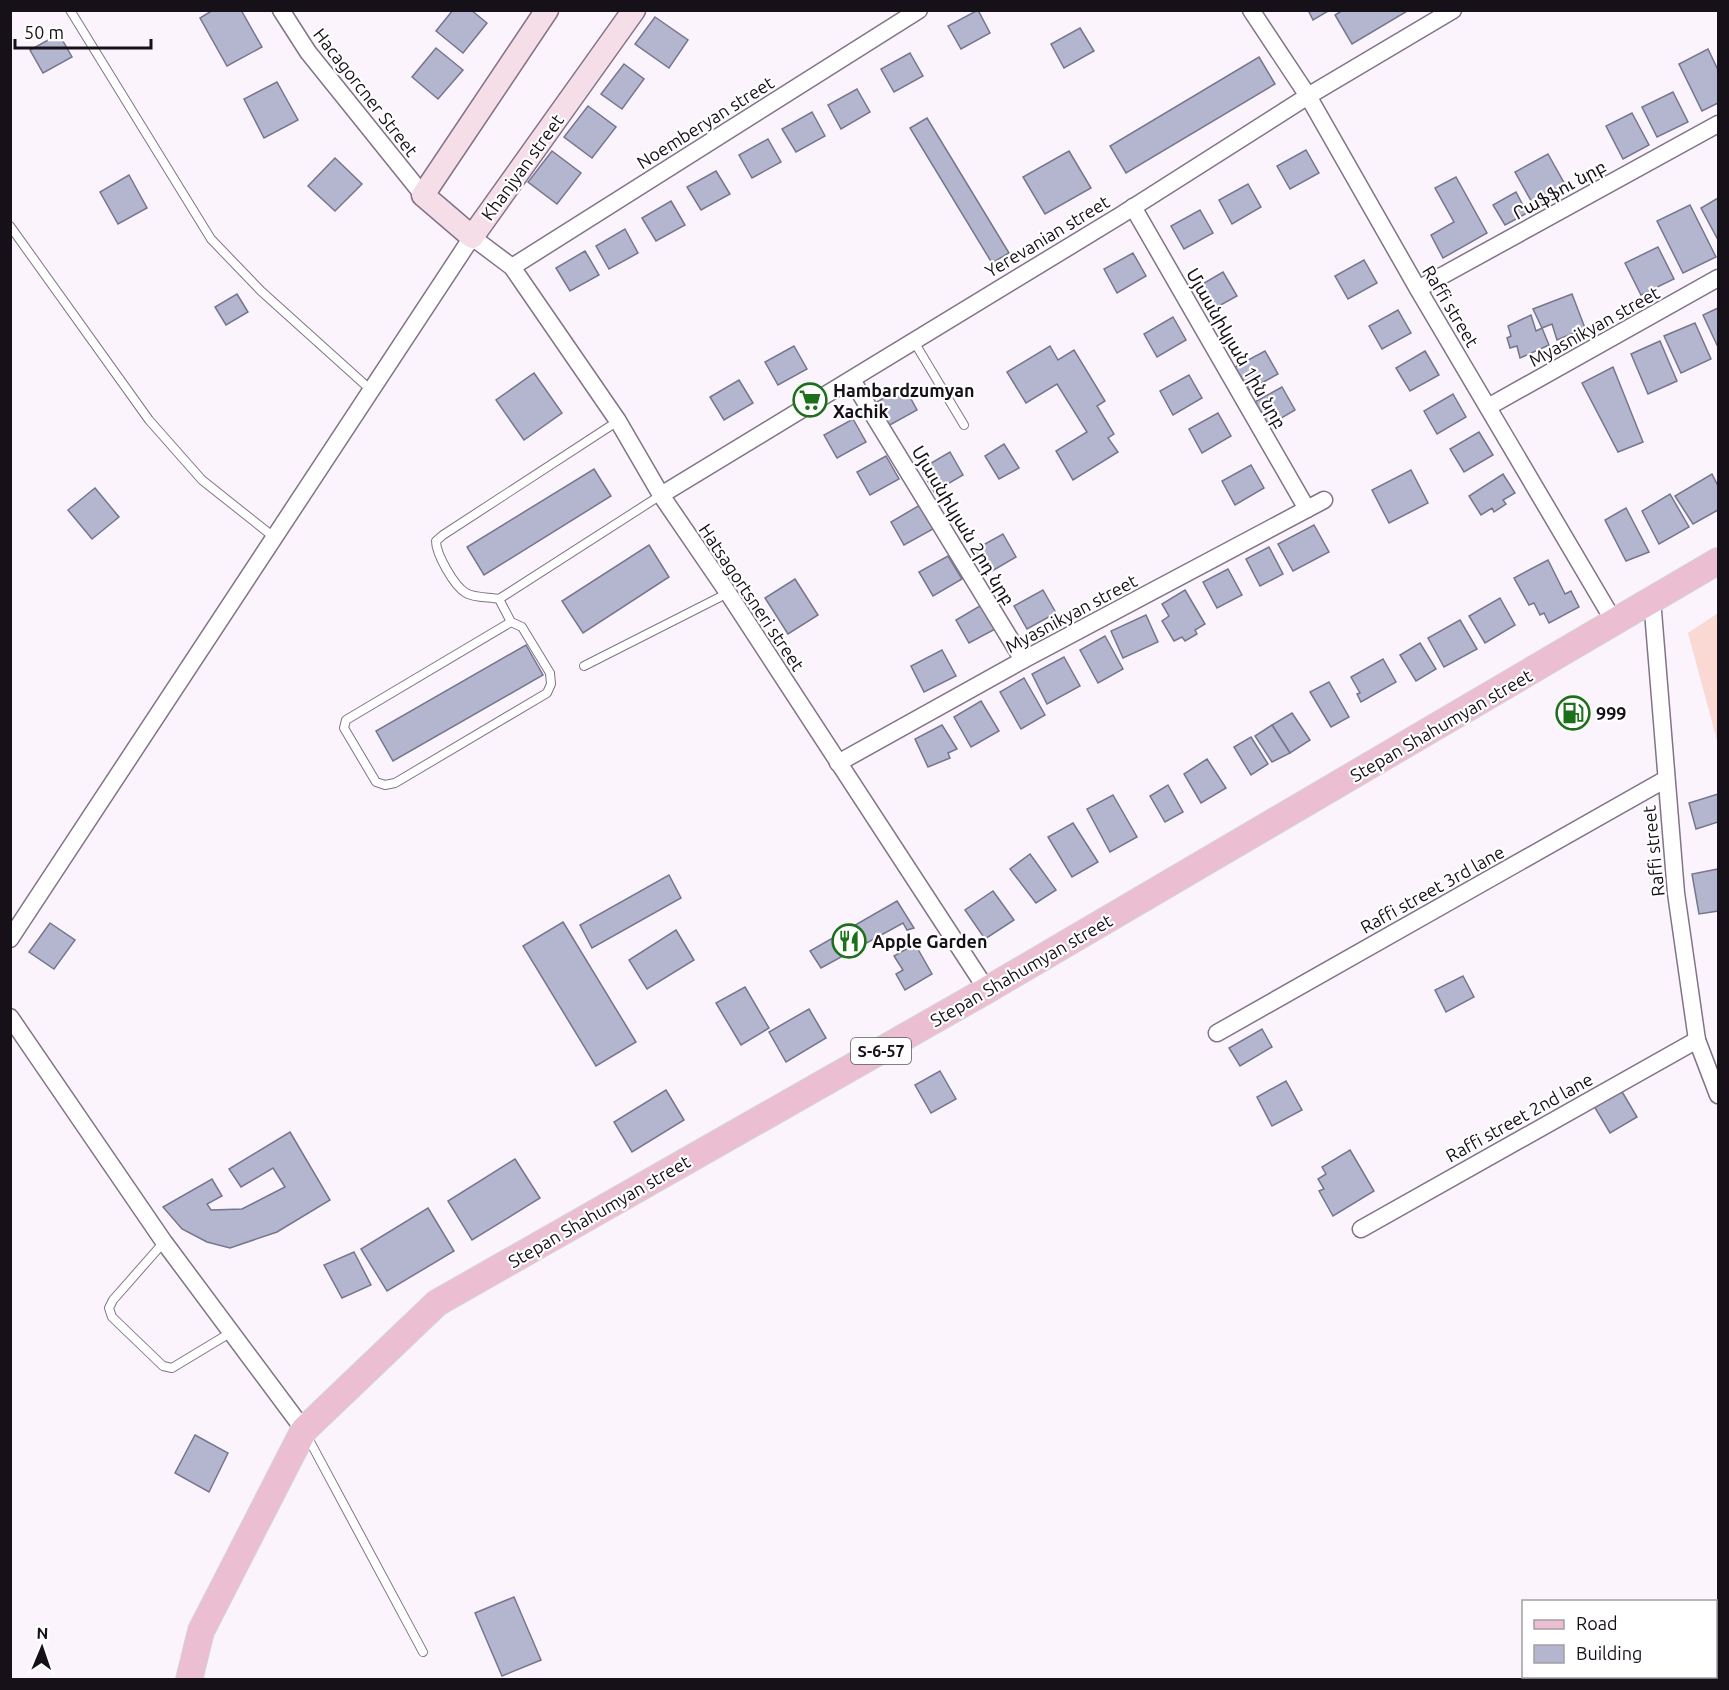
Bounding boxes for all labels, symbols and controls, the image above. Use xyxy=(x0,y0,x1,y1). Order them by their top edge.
scale bar xyxy=(15,12,152,50)
text: 50 m xyxy=(24,22,64,42)
street label: Hacagorcner Street xyxy=(310,24,422,160)
street label: Noemberyan street xyxy=(633,72,777,172)
street label: Khanjyan street xyxy=(477,110,567,224)
street label: Րաֆֆու նրբ xyxy=(1509,155,1610,224)
street label: Yerevanian street xyxy=(981,191,1113,281)
street label: Raffi street xyxy=(1419,262,1483,350)
street label: Մյասնիկյան 1ին նրբ xyxy=(1182,264,1291,432)
street label: Myasnikyan street xyxy=(1525,282,1663,370)
place label: Hambardzumyan Xachik xyxy=(833,380,975,421)
supermarket icon: Hambardzumyan Xachik xyxy=(792,382,828,418)
street label: Մյասնիկյան 2րդ նրբ xyxy=(908,442,1020,609)
street label: Hatsagortsneri street xyxy=(695,520,809,674)
street label: Myasnikyan street xyxy=(1002,570,1140,656)
street label: Stepan Shahumyan street xyxy=(1347,665,1535,785)
fuel station icon: 999 xyxy=(1555,695,1591,731)
place label: 999 xyxy=(1596,703,1626,723)
street label: Raffi street xyxy=(1638,805,1668,897)
street label: Raffi street 3rd lane xyxy=(1357,841,1507,937)
street label: Stepan Shahumyan street xyxy=(927,910,1115,1030)
restaurant icon: Apple Garden xyxy=(831,923,867,959)
place label: Apple Garden xyxy=(872,931,987,951)
road number: Տ-6-57 xyxy=(851,1038,911,1064)
street label: Raffi street 2nd lane xyxy=(1442,1068,1596,1166)
street label: Stepan Shahumyan street xyxy=(505,1151,693,1271)
legend xyxy=(1522,1600,1717,1678)
text: Road xyxy=(1576,1613,1618,1633)
north arrow xyxy=(12,1618,72,1678)
text: N xyxy=(36,1624,49,1642)
text: Building xyxy=(1576,1643,1642,1663)

